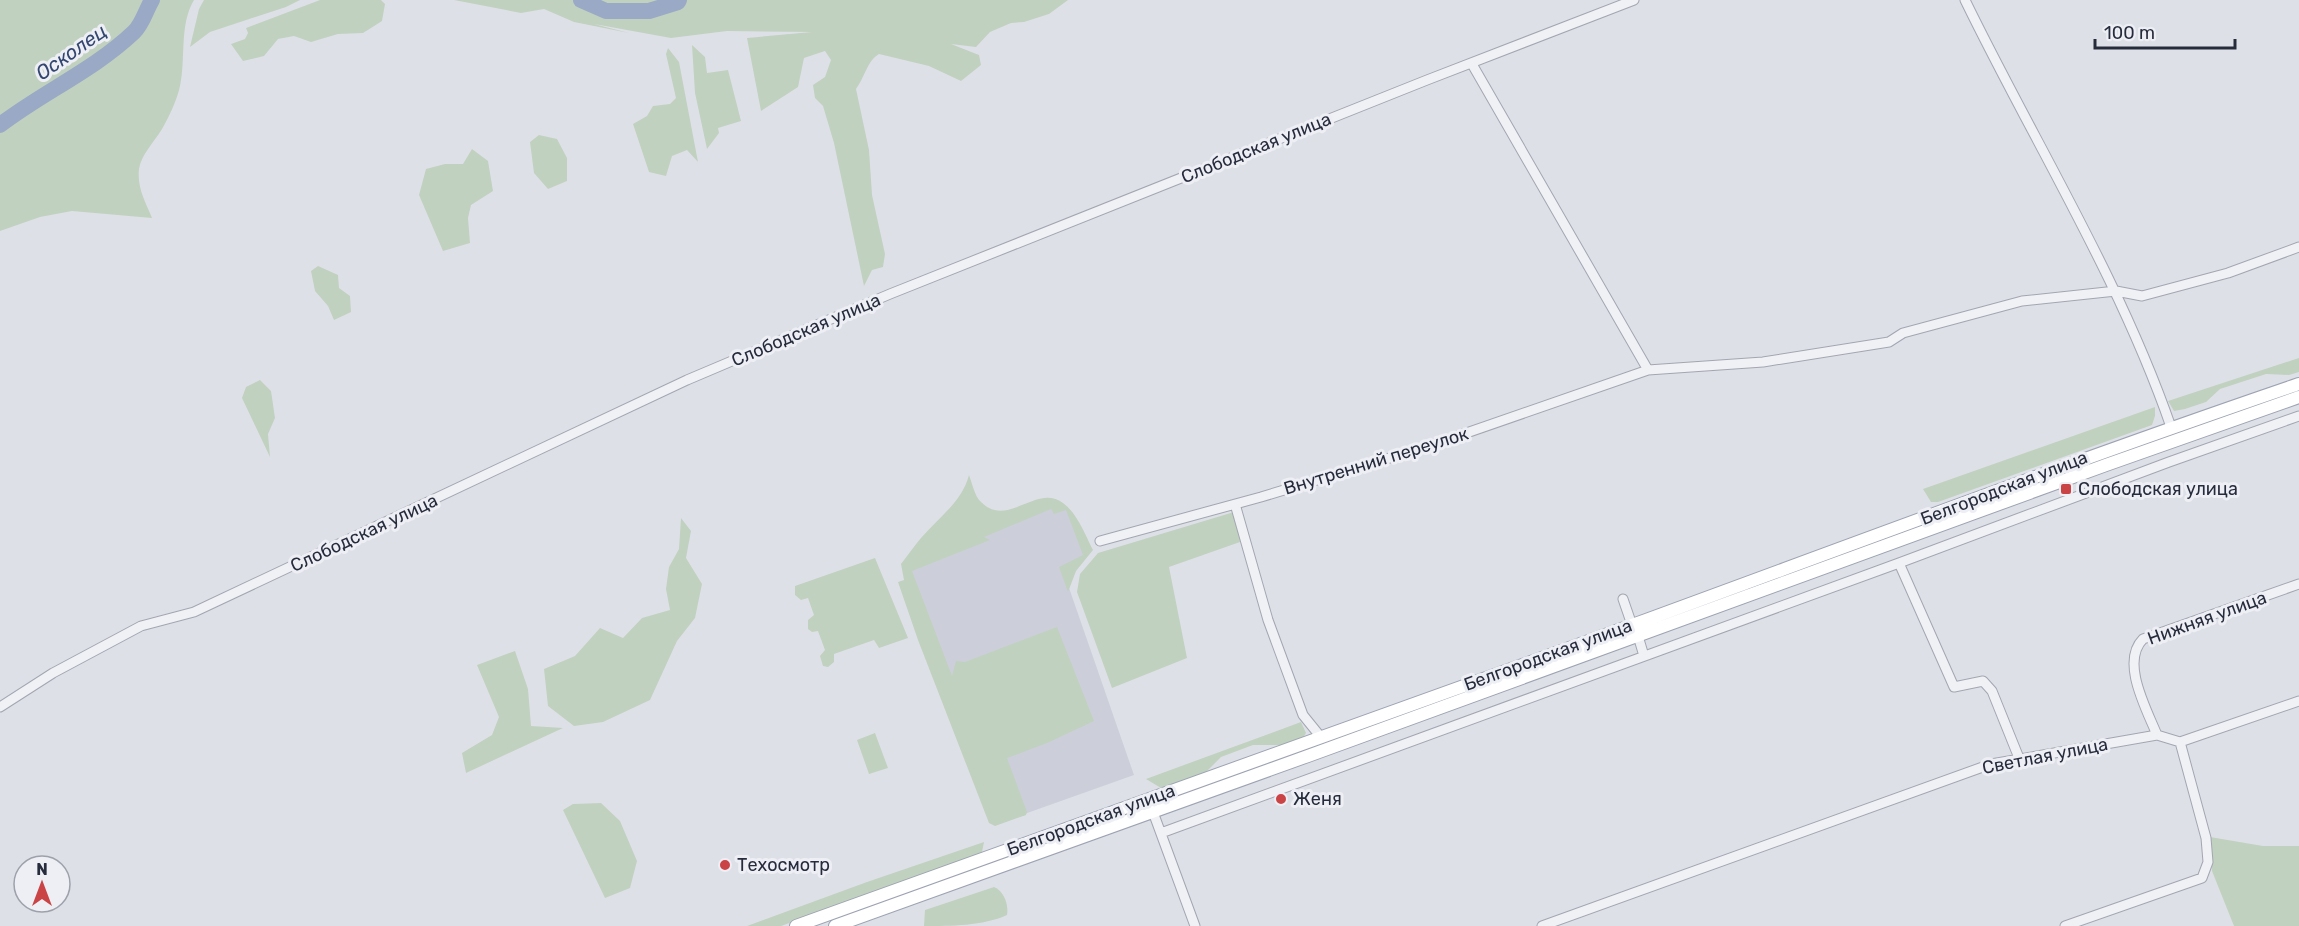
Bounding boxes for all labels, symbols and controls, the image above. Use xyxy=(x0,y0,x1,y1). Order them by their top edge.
scale bar xyxy=(2095,12,2234,50)
water label: Осколец xyxy=(31,19,111,85)
text: 100 m xyxy=(2104,22,2155,44)
street label: Слободская улица xyxy=(1178,108,1334,188)
street label: Слободская улица xyxy=(728,289,884,371)
street label: Внутренний переулок xyxy=(1281,422,1471,500)
street label: Белгородская улица xyxy=(1917,446,2091,530)
place label: Слободская улица xyxy=(2078,478,2238,500)
marker: Слободская улица xyxy=(2059,482,2073,496)
street label: Слободская улица xyxy=(287,489,441,577)
street label: Нижняя улица xyxy=(2145,586,2269,650)
street label: Белгородская улица xyxy=(1461,614,1635,696)
street label: Светлая улица xyxy=(1980,733,2110,779)
street label: Белгородская улица xyxy=(1004,779,1178,861)
place label: Женя xyxy=(1293,788,1342,810)
marker: Женя xyxy=(1274,792,1288,806)
north arrow xyxy=(12,854,72,914)
place label: Техосмотр xyxy=(737,854,830,876)
marker: Техосмотр xyxy=(718,858,732,872)
text: N xyxy=(36,860,48,879)

